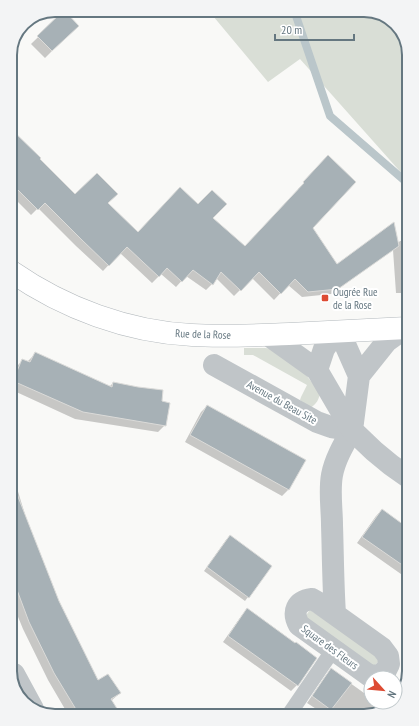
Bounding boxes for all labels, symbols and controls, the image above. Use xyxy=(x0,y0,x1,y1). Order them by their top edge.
scale bar xyxy=(275,16,354,42)
text: 20 m xyxy=(281,22,302,37)
place label: Ougrée Rue de la Rose xyxy=(333,285,378,312)
marker: Ougrée Rue de la Rose xyxy=(320,293,330,303)
street label: Rue de la Rose xyxy=(175,326,232,342)
street label: Avenue du Beau Site xyxy=(245,377,320,427)
street label: Square des Fleurs xyxy=(299,622,361,673)
north arrow xyxy=(363,670,403,710)
text: N xyxy=(384,689,399,700)

